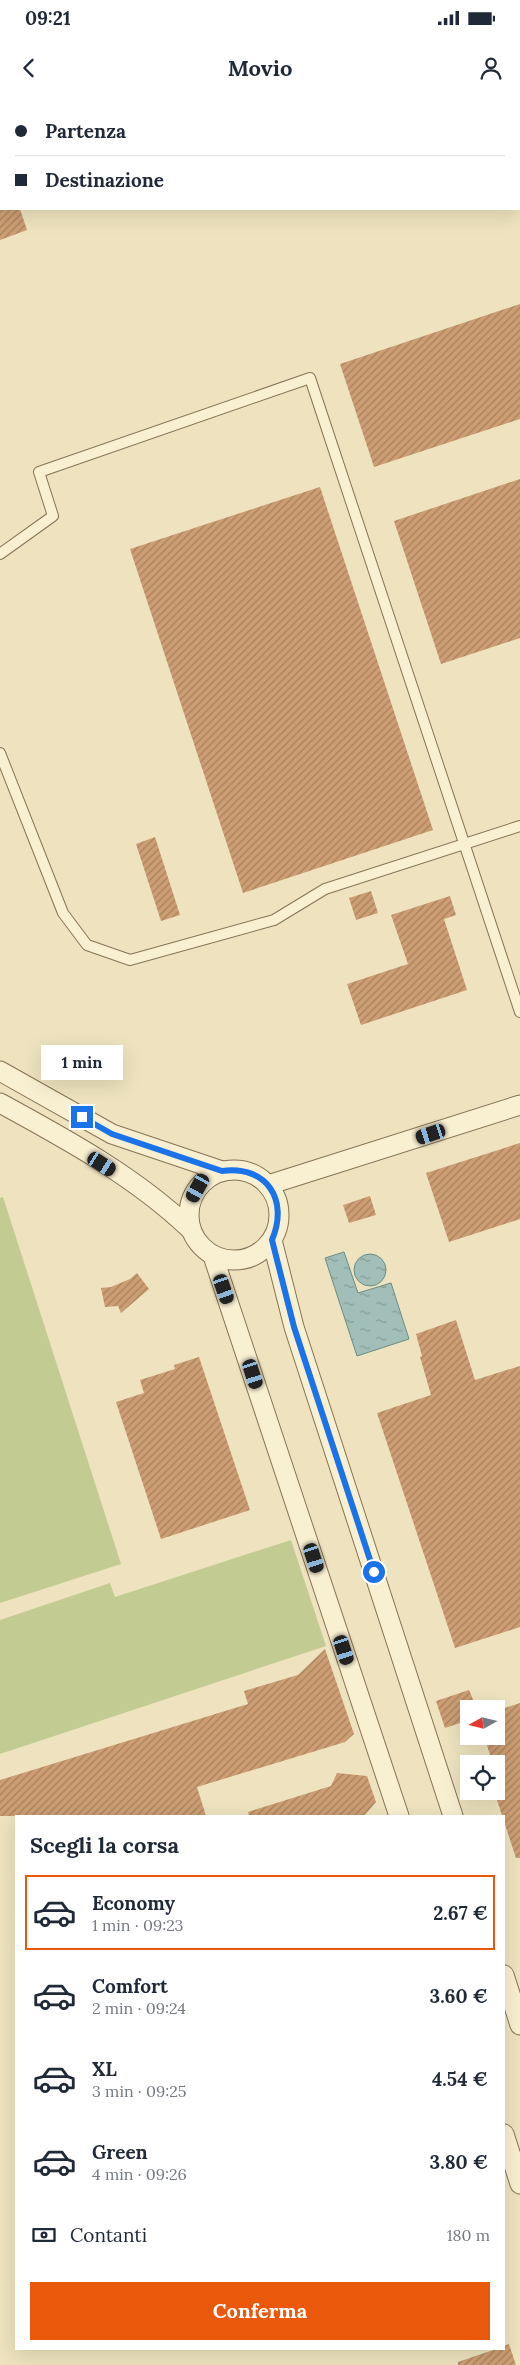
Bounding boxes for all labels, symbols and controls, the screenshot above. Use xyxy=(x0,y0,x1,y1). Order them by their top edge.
text: 09:21 xyxy=(25,6,71,30)
icon: back xyxy=(15,54,43,82)
text: Movio xyxy=(228,54,292,82)
icon: person xyxy=(477,54,505,82)
text: Partenza xyxy=(45,119,126,143)
text: Destinazione xyxy=(45,168,164,192)
callout: 1 min xyxy=(41,1044,123,1080)
text: 1 min xyxy=(62,1052,102,1072)
route end xyxy=(71,1106,93,1128)
car xyxy=(414,1122,447,1146)
car xyxy=(85,1150,118,1178)
car xyxy=(184,1171,211,1205)
car xyxy=(212,1272,235,1306)
car xyxy=(241,1357,264,1391)
car xyxy=(302,1541,325,1575)
route start xyxy=(363,1561,385,1583)
car xyxy=(332,1633,355,1667)
north arrow xyxy=(460,1700,505,1745)
map controls xyxy=(460,1700,505,1800)
button: locate xyxy=(460,1755,505,1800)
text: Scegli la corsa xyxy=(30,1831,179,1859)
icon: car xyxy=(32,1890,77,1935)
text: Economy xyxy=(92,1891,175,1915)
text: 2.67 € xyxy=(433,1901,488,1925)
text: 1 min · 09:23 xyxy=(92,1915,183,1935)
icon: car xyxy=(32,1973,77,2018)
text: Comfort xyxy=(92,1974,168,1998)
text: 3.60 € xyxy=(430,1984,488,2008)
text: 2 min · 09:24 xyxy=(92,1998,186,2018)
icon: car xyxy=(32,2056,77,2101)
text: XL xyxy=(92,2057,117,2081)
text: 4.54 € xyxy=(432,2067,488,2091)
text: 3 min · 09:25 xyxy=(92,2081,187,2101)
icon: car xyxy=(32,2139,77,2184)
text: Green xyxy=(92,2140,148,2164)
text: 3.80 € xyxy=(430,2150,488,2174)
text: 4 min · 09:26 xyxy=(92,2164,187,2184)
icon: cash xyxy=(30,2221,58,2249)
text: Contanti xyxy=(70,2223,147,2247)
text: 180 m xyxy=(447,2225,490,2245)
button: Conferma xyxy=(30,2282,490,2340)

